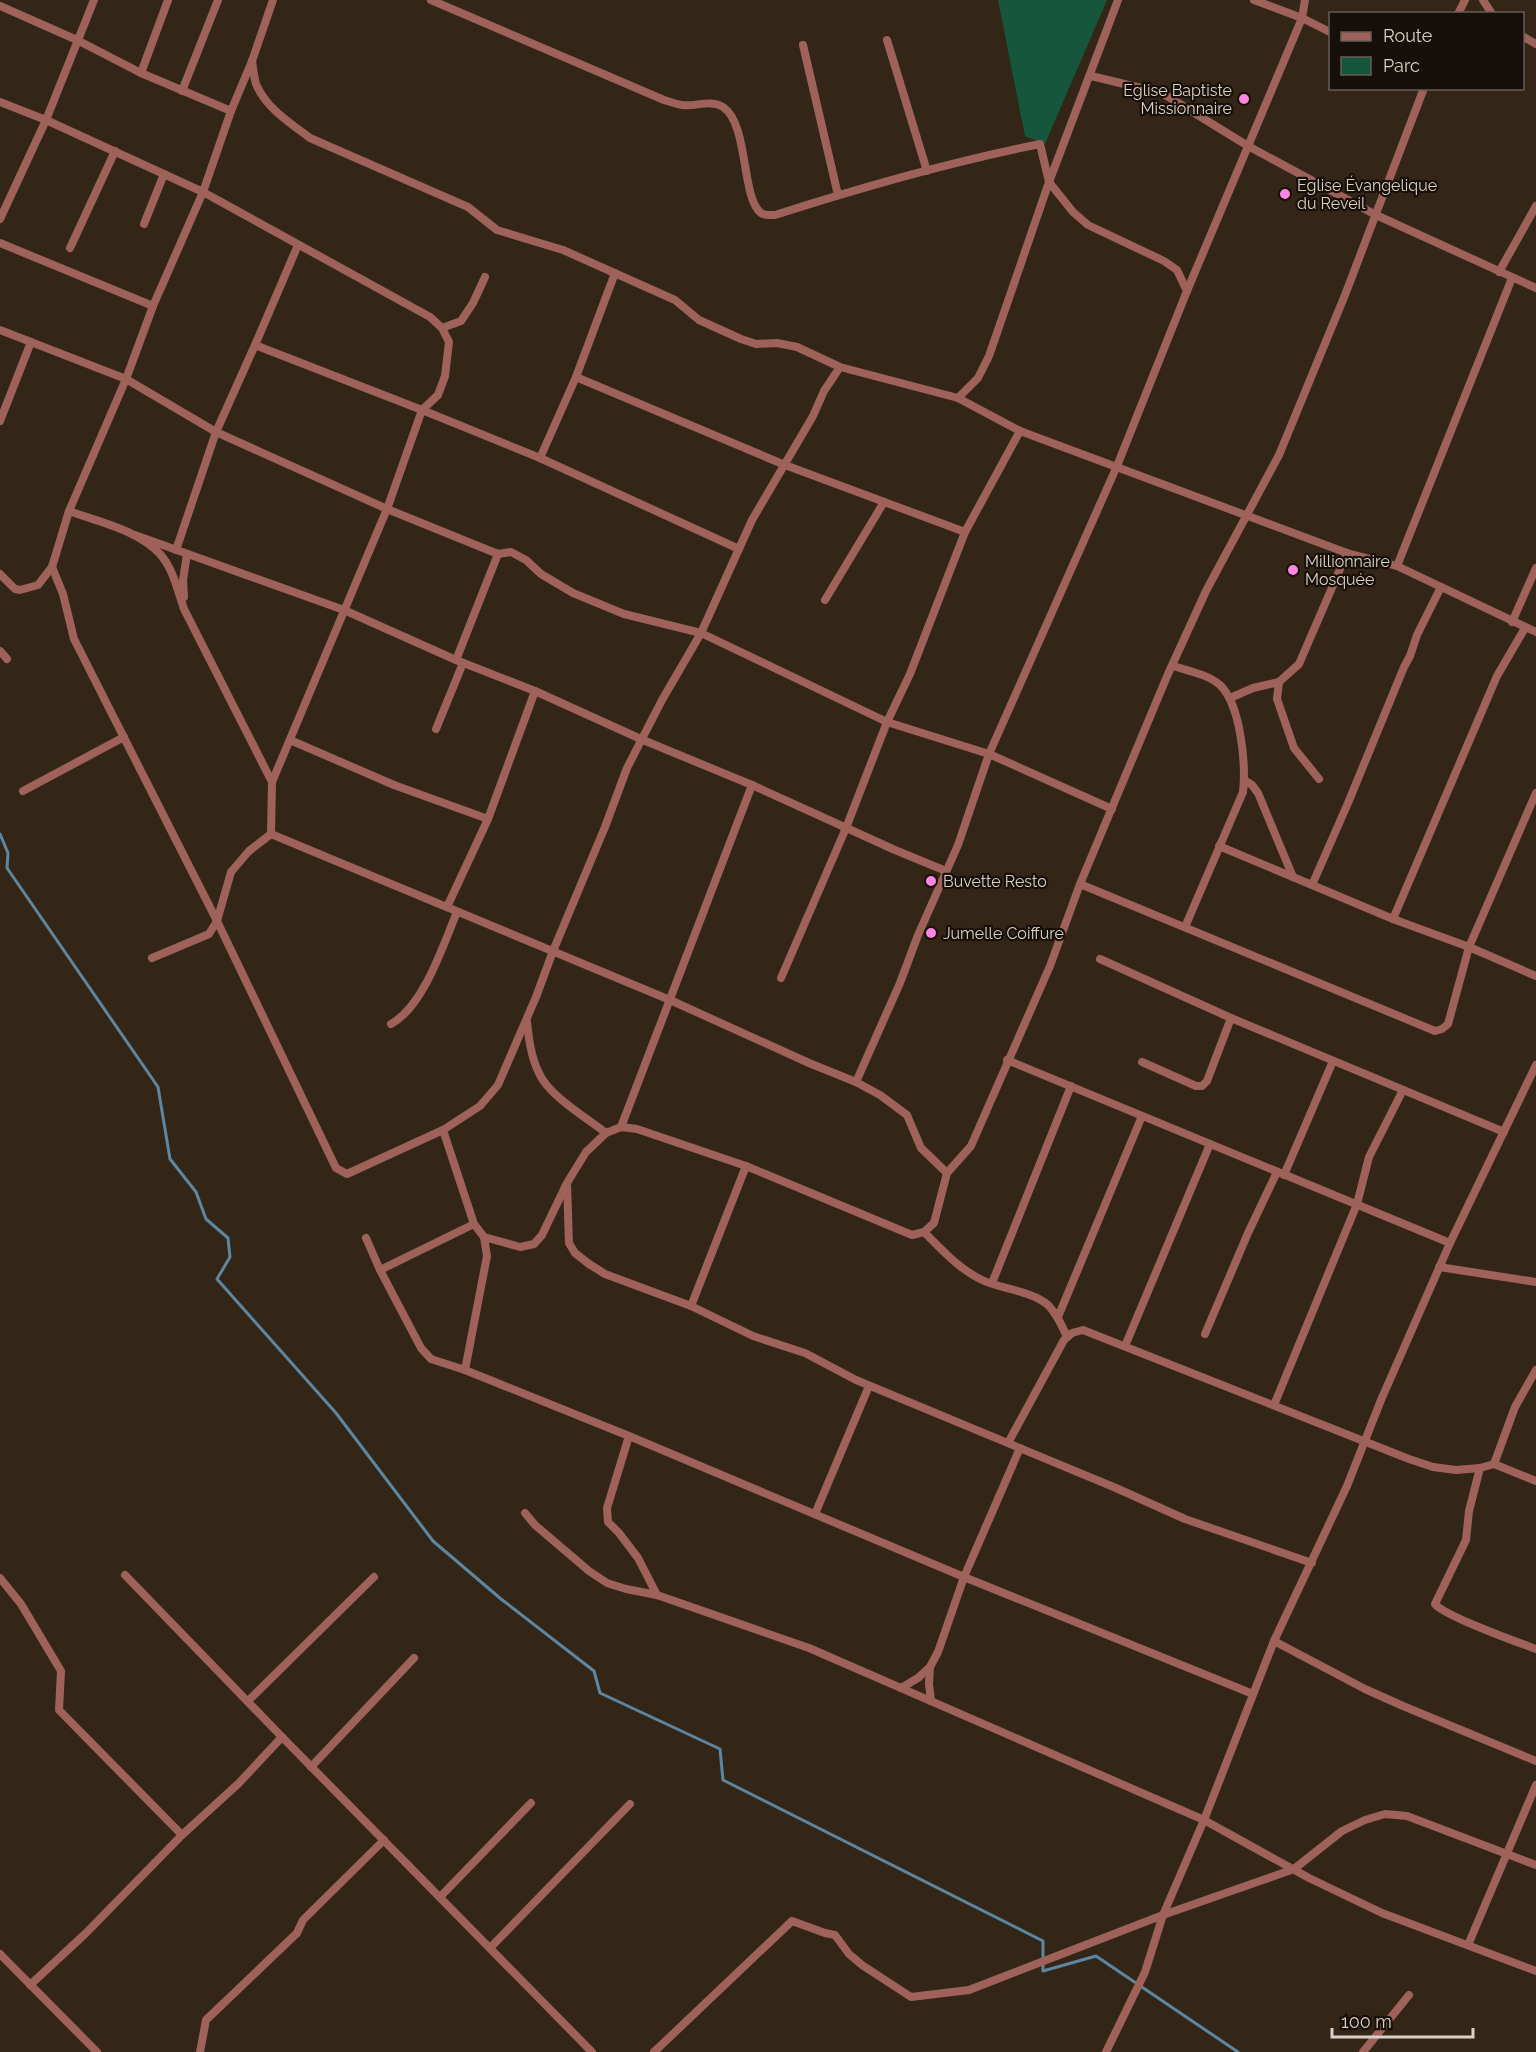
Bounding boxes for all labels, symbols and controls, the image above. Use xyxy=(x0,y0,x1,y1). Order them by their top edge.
legend xyxy=(1329,12,1524,90)
text: Route xyxy=(1383,25,1433,46)
text: Parc xyxy=(1383,55,1420,76)
place label: Eglise Baptiste Missionnaire xyxy=(1123,81,1232,118)
marker: Eglise Baptiste Missionnaire xyxy=(1237,92,1251,106)
place label: Eglise Évangelique du Reveil xyxy=(1297,175,1437,213)
marker: Eglise Évangelique du Reveil xyxy=(1278,187,1292,201)
place label: Millionnaire Mosquée xyxy=(1305,552,1390,589)
marker: Millionnaire Mosquée xyxy=(1286,563,1300,577)
place label: Buvette Resto xyxy=(943,872,1047,891)
marker: Buvette Resto xyxy=(924,874,938,888)
place label: Jumelle Coiffure xyxy=(943,924,1064,943)
marker: Jumelle Coiffure xyxy=(924,926,938,940)
scale bar xyxy=(1332,2001,1473,2039)
text: 100 m xyxy=(1341,2011,1392,2032)

